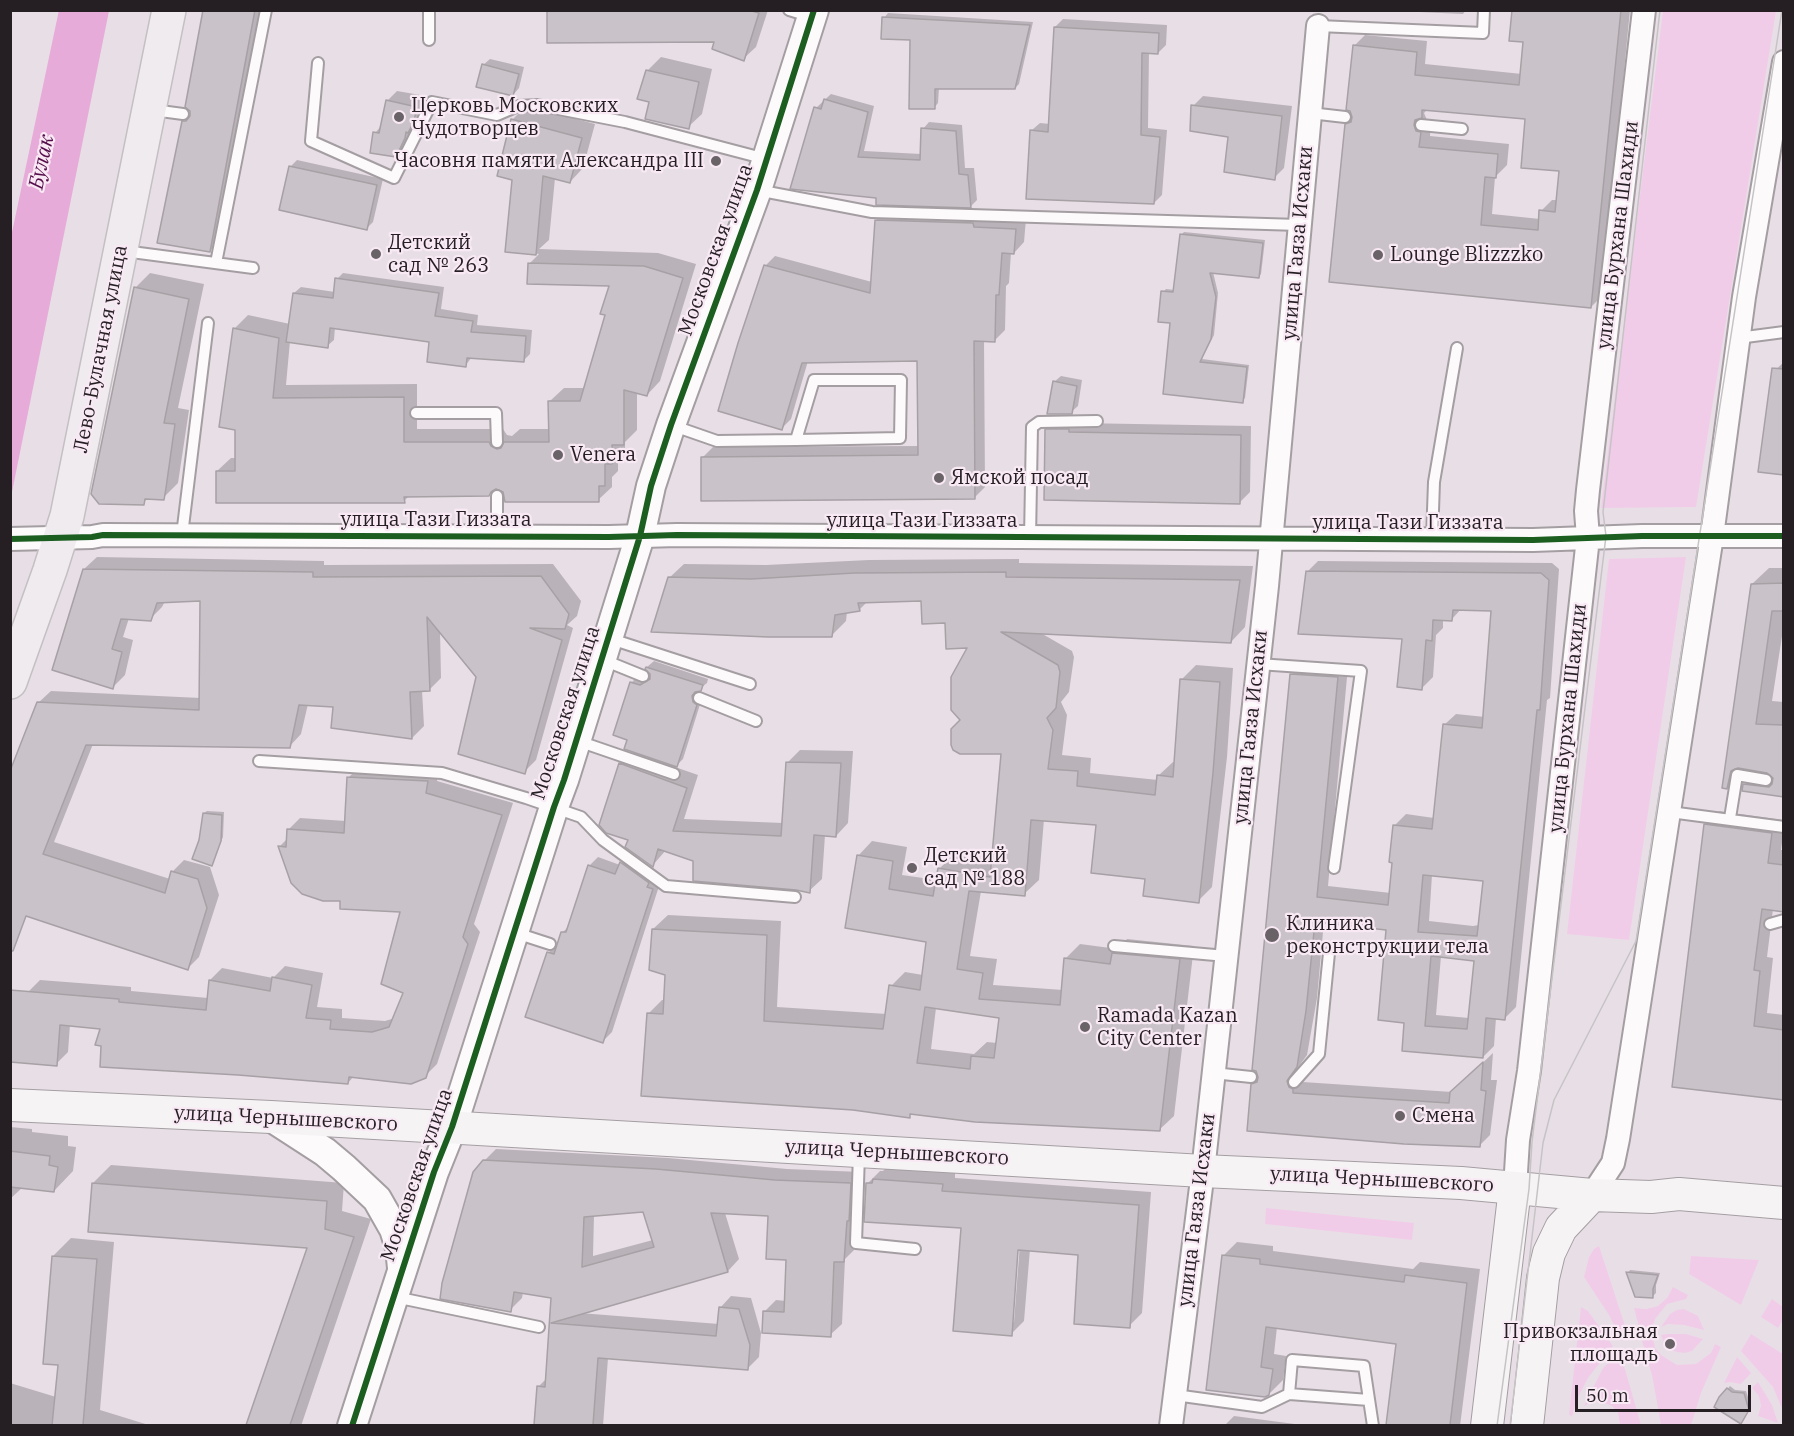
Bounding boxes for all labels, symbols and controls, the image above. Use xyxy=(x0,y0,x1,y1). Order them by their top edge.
place label: Церковь Московских Чудотворцев xyxy=(411,94,618,141)
marker: Церковь Московских Чудотворцев xyxy=(392,110,406,124)
street label: улица Бурхана Шахиди xyxy=(1592,119,1644,351)
water label: Булак xyxy=(24,132,60,192)
street label: улица Гаяза Исхаки xyxy=(1278,145,1318,341)
place label: Часовня памяти Александра III xyxy=(394,149,704,173)
marker: Часовня памяти Александра III xyxy=(709,154,723,168)
street label: Московская улица xyxy=(674,161,758,339)
place label: Детский сад № 263 xyxy=(388,231,489,278)
street label: Лево-Булачная улица xyxy=(69,243,133,455)
place label: Lounge Blizzzko xyxy=(1390,243,1543,267)
marker: Детский сад № 263 xyxy=(369,247,383,261)
marker: Lounge Blizzzko xyxy=(1371,248,1385,262)
place label: Venera xyxy=(570,443,636,467)
marker: Venera xyxy=(551,448,565,462)
place label: Ямской посад xyxy=(951,466,1088,490)
marker: Ямской посад xyxy=(932,471,946,485)
street label: улица Тази Гиззата xyxy=(340,508,532,532)
street label: улица Тази Гиззата xyxy=(826,509,1018,533)
street label: улица Тази Гиззата xyxy=(1312,511,1504,535)
street label: улица Бурхана Шахиди xyxy=(1544,602,1592,834)
street label: Московская улица xyxy=(527,623,605,803)
street label: улица Гаяза Исхаки xyxy=(1229,629,1273,825)
place label: Детский сад № 188 xyxy=(924,844,1025,891)
marker: Детский сад № 188 xyxy=(905,861,919,875)
place label: Клиника реконструкции тела xyxy=(1286,912,1489,959)
marker: Клиника реконструкции тела xyxy=(1263,926,1281,944)
place label: Ramada Kazan City Center xyxy=(1097,1004,1238,1051)
marker: Ramada Kazan City Center xyxy=(1078,1020,1092,1034)
street label: Московская улица xyxy=(376,1085,458,1265)
street label: улица Чернышевского xyxy=(174,1101,398,1137)
place label: Смена xyxy=(1412,1104,1475,1128)
marker: Смена xyxy=(1393,1109,1407,1123)
street label: улица Гаяза Исхаки xyxy=(1173,1112,1221,1308)
street label: улица Чернышевского xyxy=(785,1135,1009,1171)
street label: улица Чернышевского xyxy=(1270,1162,1494,1198)
place label: Привокзальная площадь xyxy=(1503,1320,1658,1367)
marker: Привокзальная площадь xyxy=(1663,1337,1677,1351)
scale bar xyxy=(1578,1373,1754,1411)
text: 50 m xyxy=(1586,1384,1629,1407)

